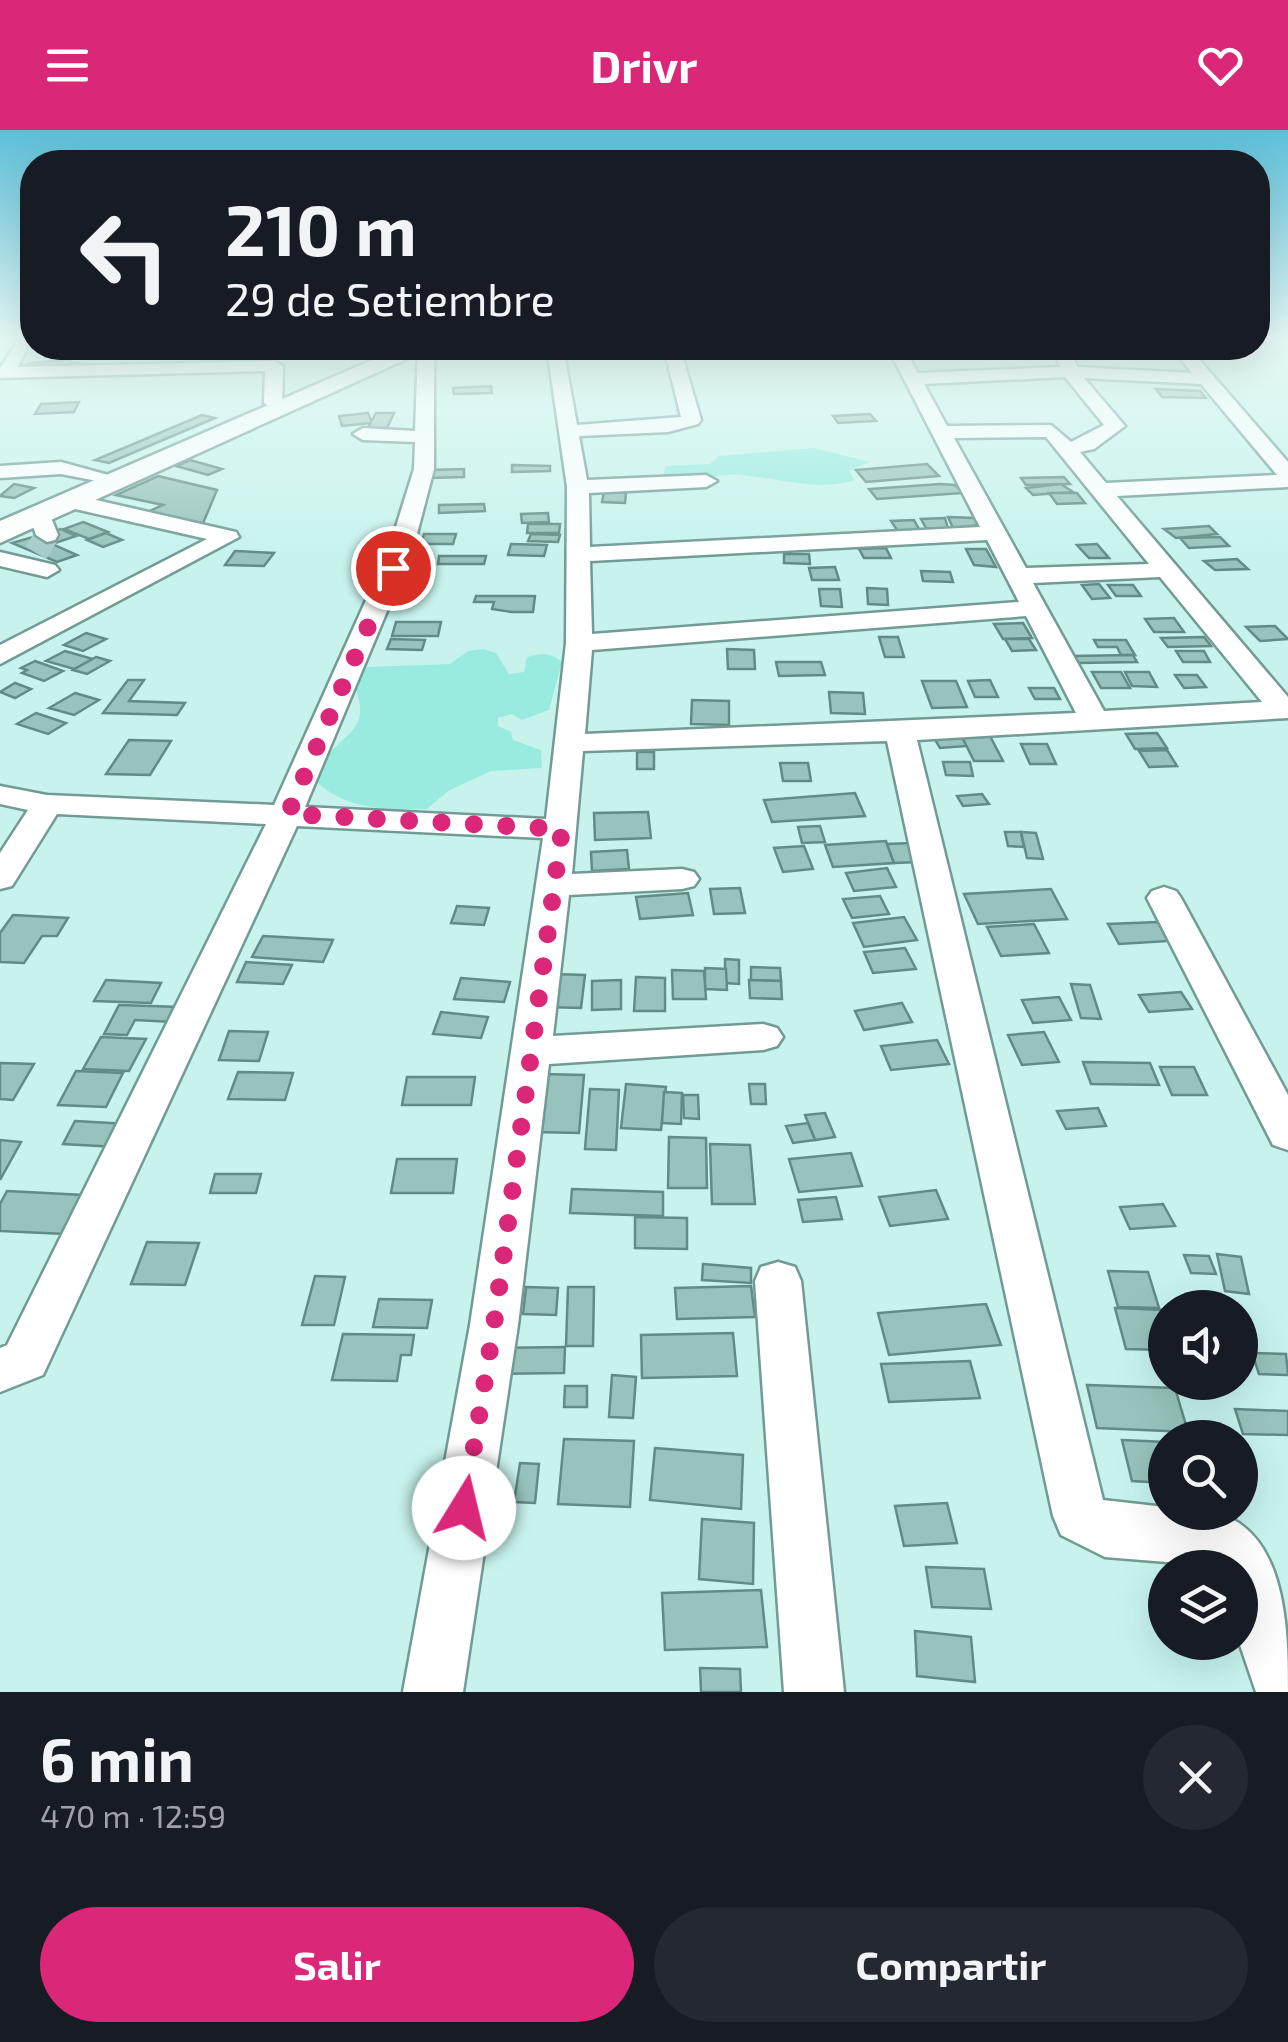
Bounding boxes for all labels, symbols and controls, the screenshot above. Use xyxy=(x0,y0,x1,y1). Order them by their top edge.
icon: menu xyxy=(40,38,95,93)
text: Drivr xyxy=(590,38,698,92)
icon: heart xyxy=(1193,38,1248,93)
text: 210 m xyxy=(225,186,417,270)
icon: left xyxy=(60,190,190,320)
text: 29 de Setiembre xyxy=(225,271,555,325)
pin xyxy=(351,526,436,611)
icon: arrive xyxy=(366,541,421,596)
map controls xyxy=(1148,1290,1258,1660)
button: sound xyxy=(1148,1290,1258,1400)
button: search xyxy=(1148,1420,1258,1530)
position arrow xyxy=(412,1456,516,1560)
button: layers xyxy=(1148,1550,1258,1660)
text: 6 min xyxy=(40,1722,194,1794)
button: close xyxy=(1143,1725,1248,1830)
text: 470 m · 12:59 xyxy=(40,1796,226,1834)
button: Salir xyxy=(40,1907,634,2022)
button: Compartir xyxy=(654,1907,1248,2022)

